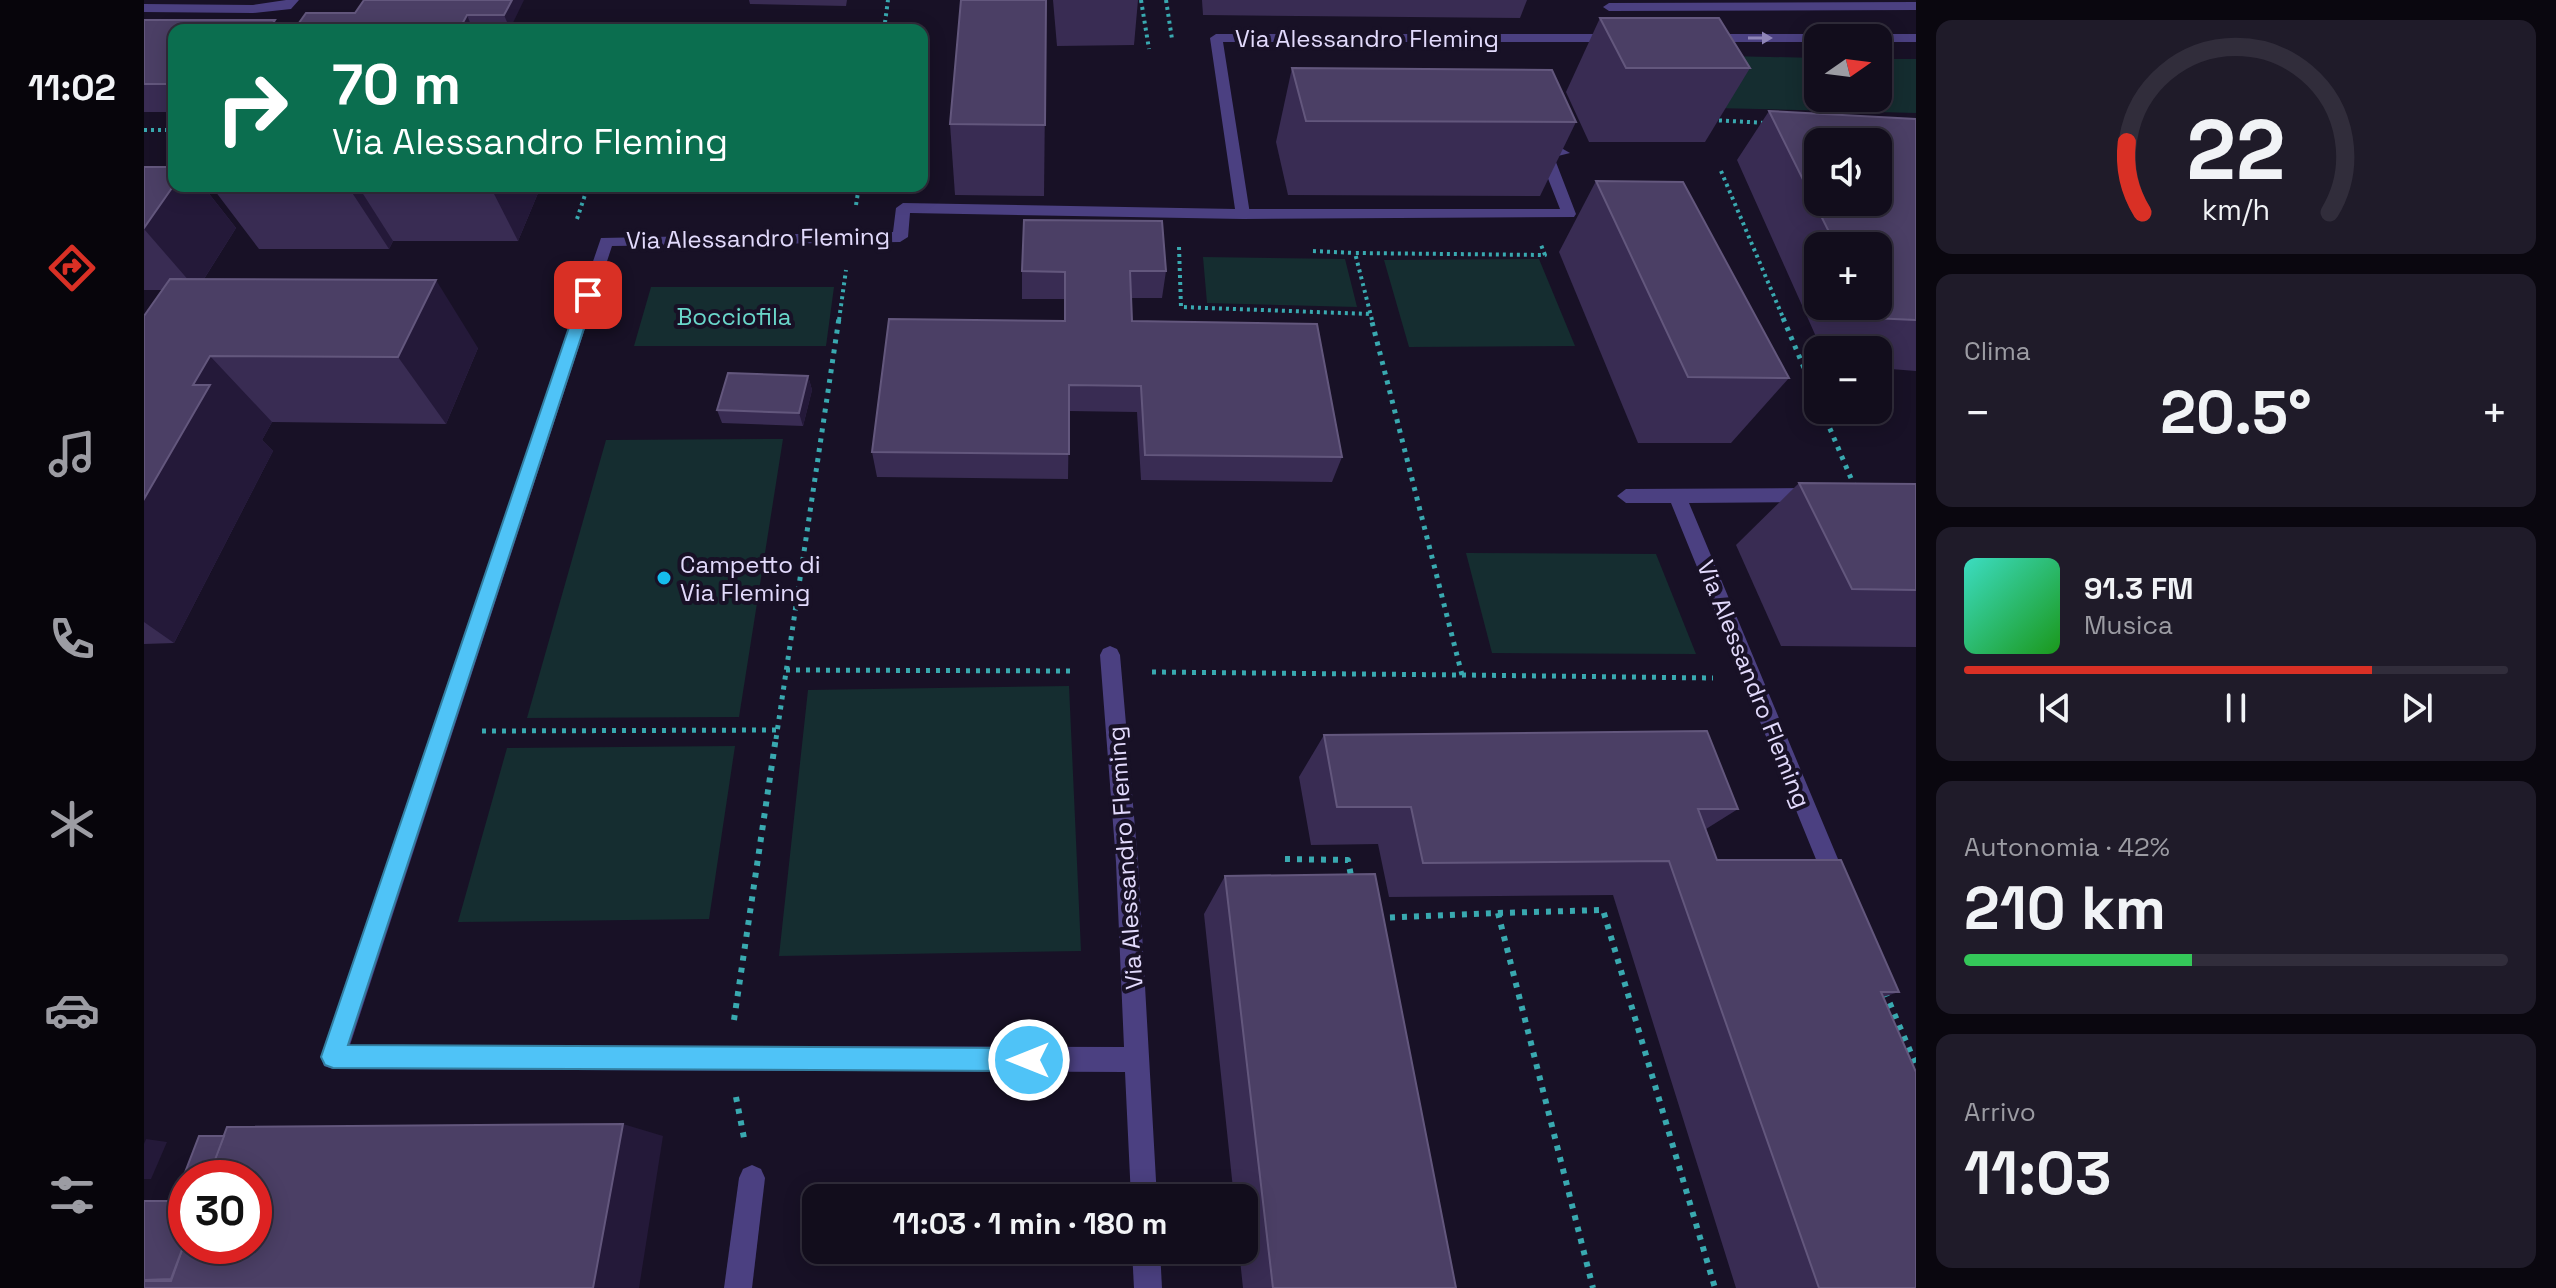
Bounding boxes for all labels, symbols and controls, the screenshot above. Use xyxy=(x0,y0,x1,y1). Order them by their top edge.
street label: Via Alessandro Fleming xyxy=(1235,23,1499,54)
north arrow xyxy=(1804,24,1892,112)
map controls xyxy=(1804,24,1892,424)
one-way arrow xyxy=(1748,32,1773,45)
text: 70 m xyxy=(332,49,461,120)
icon: right xyxy=(200,56,304,160)
text: 11:02 xyxy=(28,65,116,111)
text: 22 xyxy=(2187,96,2285,202)
text: Via Alessandro Fleming xyxy=(332,119,728,165)
button: sound xyxy=(1804,128,1892,216)
text: km/h xyxy=(2202,192,2270,228)
street label: Via Alessandro Fleming xyxy=(626,220,890,256)
button: + xyxy=(1804,232,1892,320)
icon: directions xyxy=(44,240,100,296)
pin xyxy=(554,261,622,329)
icon: arrive xyxy=(566,273,610,317)
park label: Bocciofila xyxy=(676,301,792,332)
text: Clima xyxy=(1964,334,2031,368)
button: − xyxy=(1804,336,1892,424)
text: 20.5° xyxy=(2160,374,2312,451)
text: − xyxy=(1964,385,1991,441)
text: + xyxy=(2481,385,2508,441)
icon: music xyxy=(44,426,100,482)
place label: Campetto di Via Fleming xyxy=(680,549,821,608)
street label: Via Alessandro Fleming xyxy=(1690,556,1818,812)
marker: Campetto di Via Fleming xyxy=(655,569,673,587)
text: 91.3 FM xyxy=(2084,569,2193,608)
text: Musica xyxy=(2084,608,2173,642)
icon: phone xyxy=(44,611,100,667)
icon: previous xyxy=(2033,686,2077,730)
icon: pause xyxy=(2214,686,2258,730)
icon: next xyxy=(2395,686,2439,730)
street label: Via Alessandro Fleming xyxy=(1100,725,1150,991)
icon: climate xyxy=(44,796,100,852)
text: Autonomia · 42% xyxy=(1964,830,2170,864)
text: 210 km xyxy=(1964,870,2166,947)
icon: car xyxy=(44,982,100,1038)
position arrow xyxy=(987,1018,1071,1102)
text: Arrivo xyxy=(1964,1095,2036,1129)
text: 11:03 xyxy=(1964,1135,2111,1212)
speed limit sign: 30 xyxy=(168,1160,272,1264)
icon: filters xyxy=(44,1167,100,1223)
text: 11:03 · 1 min · 180 m xyxy=(893,1204,1167,1243)

